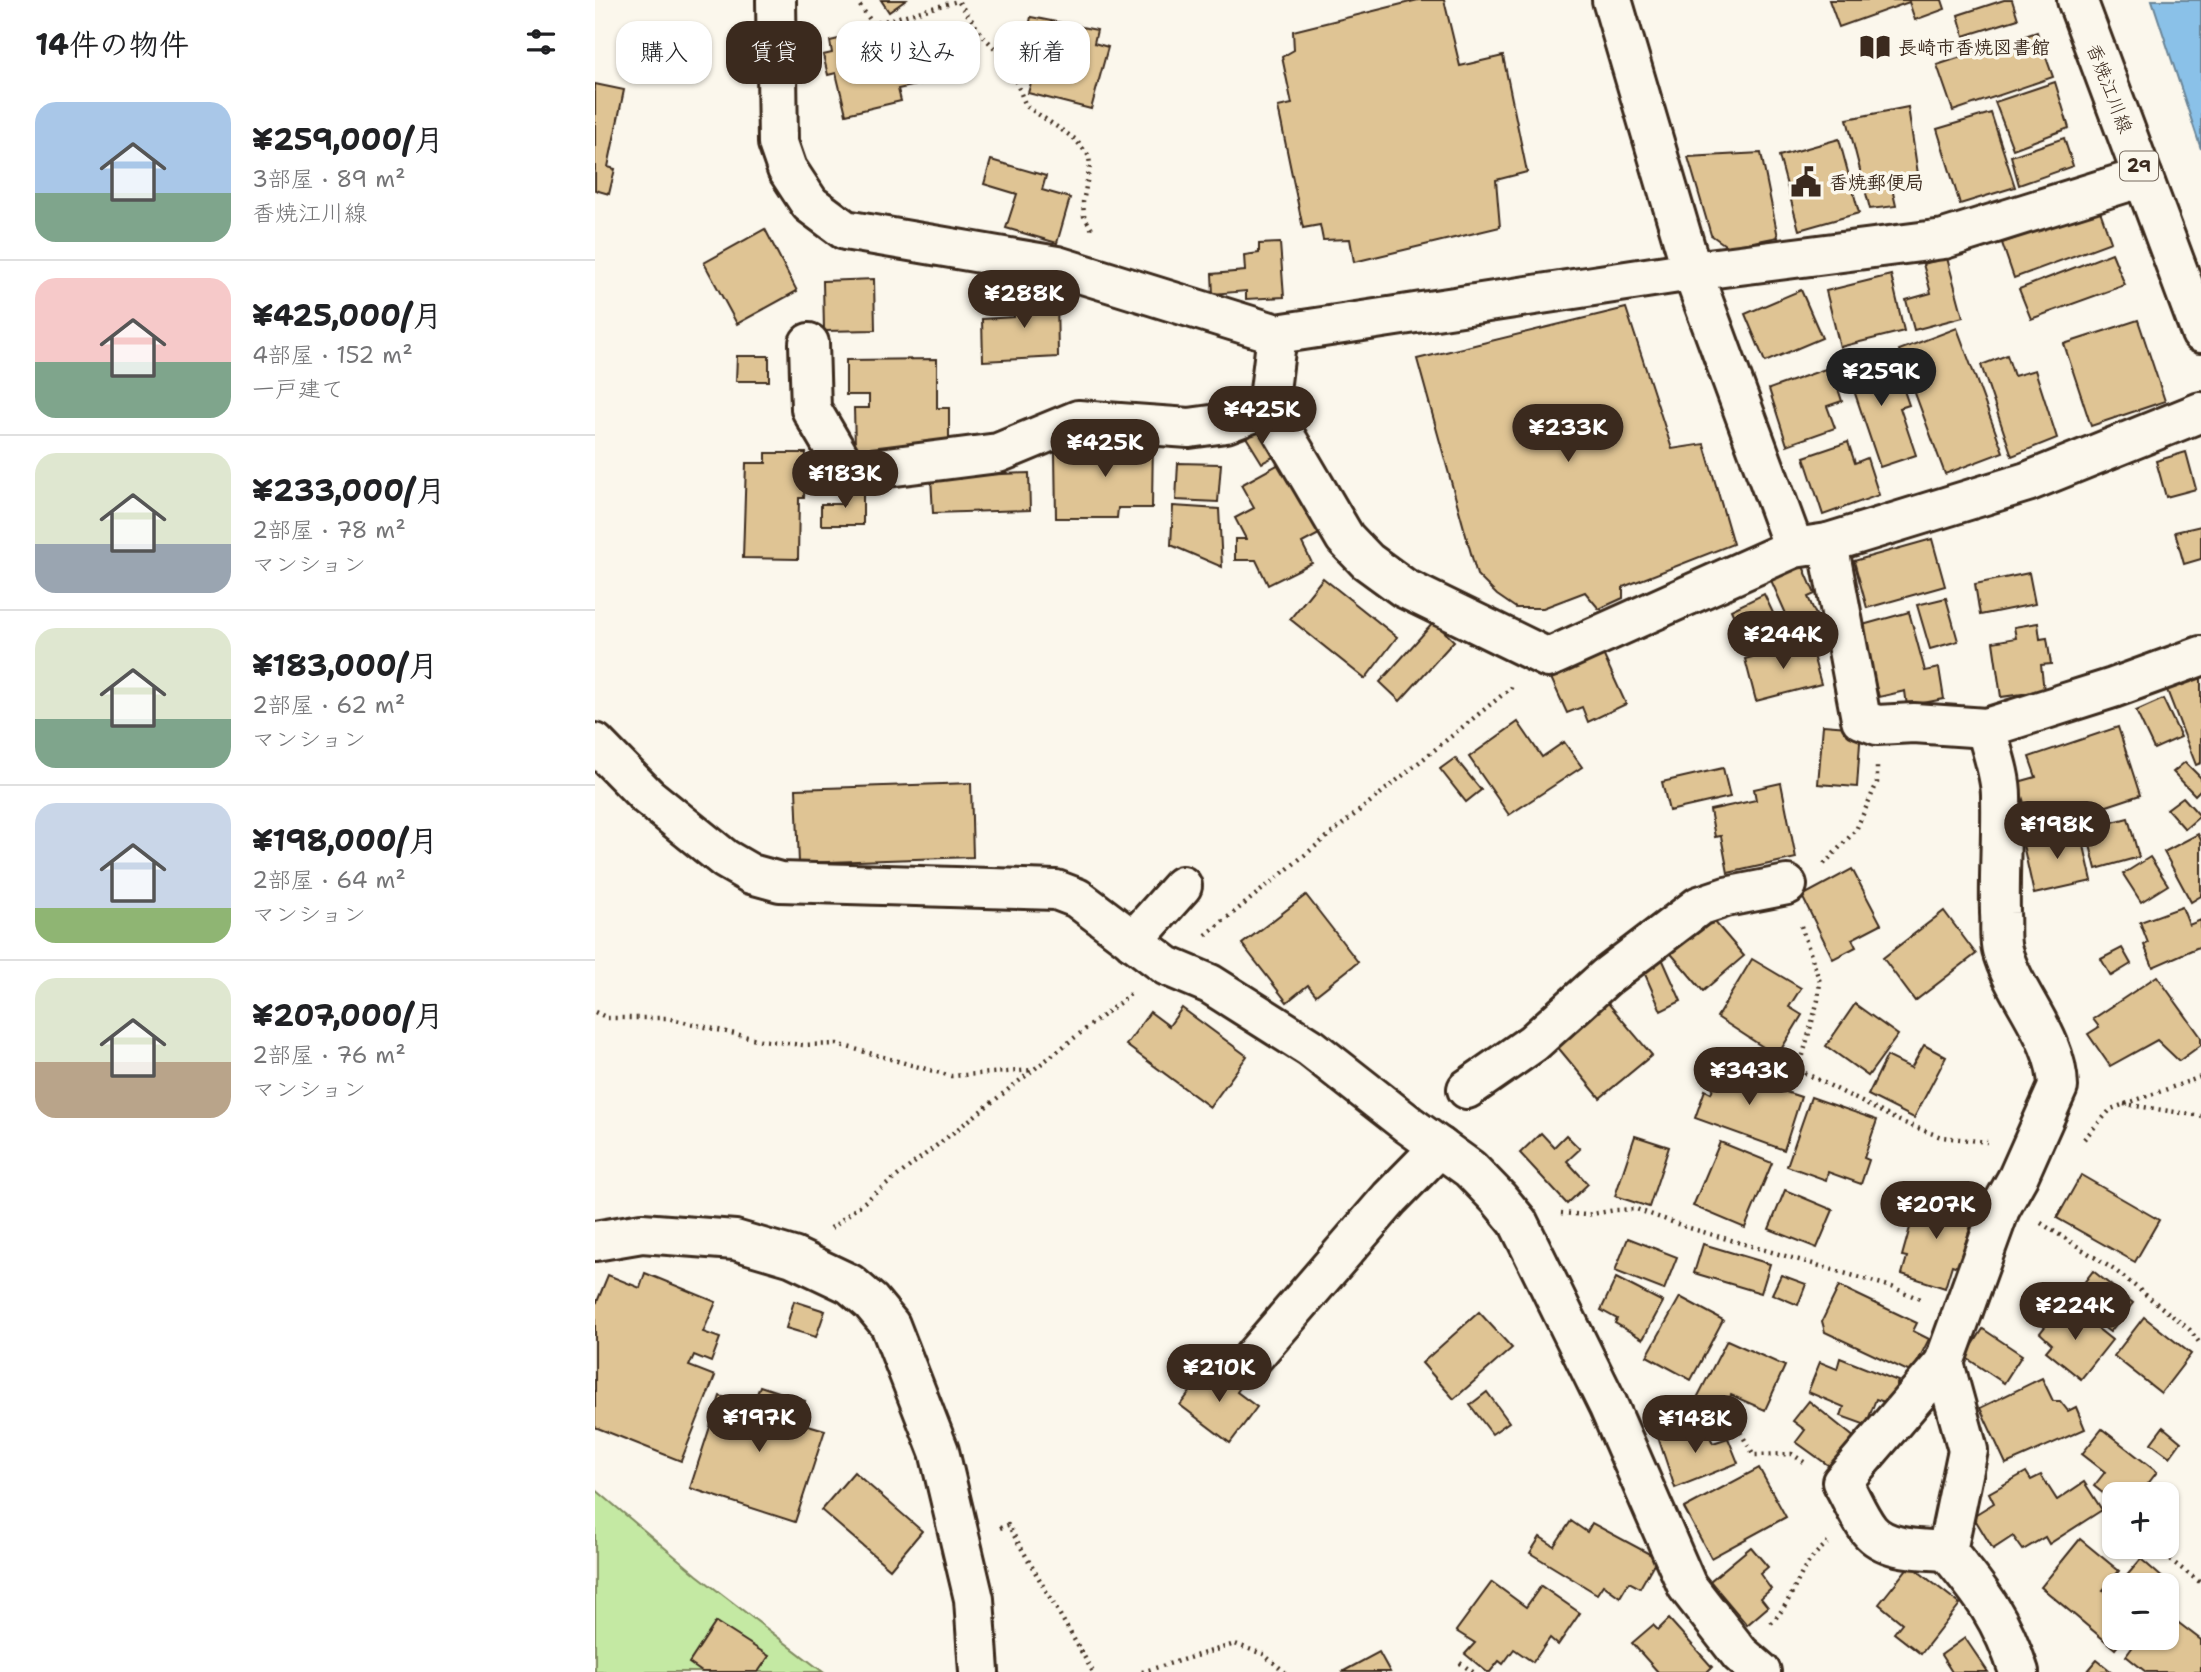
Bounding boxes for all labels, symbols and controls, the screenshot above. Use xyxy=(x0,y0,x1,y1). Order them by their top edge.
chip: 購入 xyxy=(616,21,712,84)
chip: 賃貸 xyxy=(726,21,822,84)
chip: 絞り込み xyxy=(836,21,980,84)
chip: 新着 xyxy=(994,21,1090,84)
icon: filters xyxy=(522,23,560,61)
text: 14件の物件 xyxy=(35,24,189,65)
library icon: 長崎市香焼図書館 xyxy=(1858,30,1892,64)
place label: 長崎市香焼図書館 xyxy=(1898,35,2050,60)
street label: 香焼江川線 xyxy=(2081,39,2138,137)
text: ¥259,000/月 xyxy=(252,119,444,160)
icon: home xyxy=(91,130,175,214)
road number: 29 xyxy=(2120,152,2158,181)
text: 3部屋 · 89 m² xyxy=(252,164,406,194)
public building icon: 香焼郵便局 xyxy=(1789,165,1823,199)
place label: 香焼郵便局 xyxy=(1829,170,1924,195)
text: 香焼江川線 xyxy=(252,198,367,228)
pin: ¥288K xyxy=(975,270,1073,330)
text: ¥288K xyxy=(984,278,1064,308)
text: ¥425,000/月 xyxy=(252,295,442,336)
icon: home xyxy=(91,306,175,390)
text: 4部屋 · 152 m² xyxy=(252,340,413,370)
pin: ¥259K xyxy=(1832,348,1930,408)
text: ¥259K xyxy=(1842,356,1920,386)
text: 一戸建て xyxy=(252,374,344,404)
pin: ¥425K xyxy=(1213,386,1311,446)
text: ¥425K xyxy=(1224,394,1300,424)
pin: ¥233K xyxy=(1519,405,1617,464)
text: ¥233K xyxy=(1528,412,1608,442)
pin: ¥425K xyxy=(1056,420,1154,479)
text: ¥425K xyxy=(1067,427,1143,457)
pin: ¥183K xyxy=(796,450,894,510)
text: ¥183K xyxy=(808,458,882,488)
text: ¥233,000/月 xyxy=(252,470,446,511)
icon: home xyxy=(91,481,175,565)
text: 2部屋 · 78 m² xyxy=(252,515,406,545)
text: マンション xyxy=(252,549,366,579)
pin: ¥244K xyxy=(1734,612,1832,671)
text: ¥244K xyxy=(1743,619,1823,649)
text: ¥183,000/月 xyxy=(252,645,438,686)
icon: home xyxy=(91,656,175,740)
text: 2部屋 · 62 m² xyxy=(252,690,405,720)
text: マンション xyxy=(252,724,366,754)
pin: ¥198K xyxy=(2008,802,2106,861)
text: ¥198K xyxy=(2020,809,2094,839)
text: ¥198,000/月 xyxy=(252,820,438,861)
icon: home xyxy=(91,831,175,915)
text: 2部屋 · 64 m² xyxy=(252,865,406,895)
text: マンション xyxy=(252,899,366,929)
text: ¥207,000/月 xyxy=(252,995,444,1036)
icon: home xyxy=(91,1006,175,1090)
text: 2部屋 · 76 m² xyxy=(252,1040,406,1070)
pin: ¥343K xyxy=(1700,1048,1798,1107)
text: ¥343K xyxy=(1710,1055,1788,1085)
text: マンション xyxy=(252,1074,366,1104)
pin: ¥207K xyxy=(1887,1182,1985,1241)
text: ¥207K xyxy=(1896,1189,1976,1219)
pin: ¥224K xyxy=(2026,1282,2124,1342)
text: ¥224K xyxy=(2036,1290,2114,1320)
pin: ¥210K xyxy=(1170,1344,1268,1404)
text: ¥210K xyxy=(1183,1352,1255,1382)
pin: ¥197K xyxy=(710,1394,808,1454)
pin: ¥148K xyxy=(1646,1396,1744,1455)
text: ¥197K xyxy=(722,1402,796,1432)
text: ¥148K xyxy=(1658,1403,1732,1433)
map controls xyxy=(2102,1482,2179,1650)
button: + xyxy=(2102,1482,2179,1559)
button: − xyxy=(2102,1573,2179,1650)

